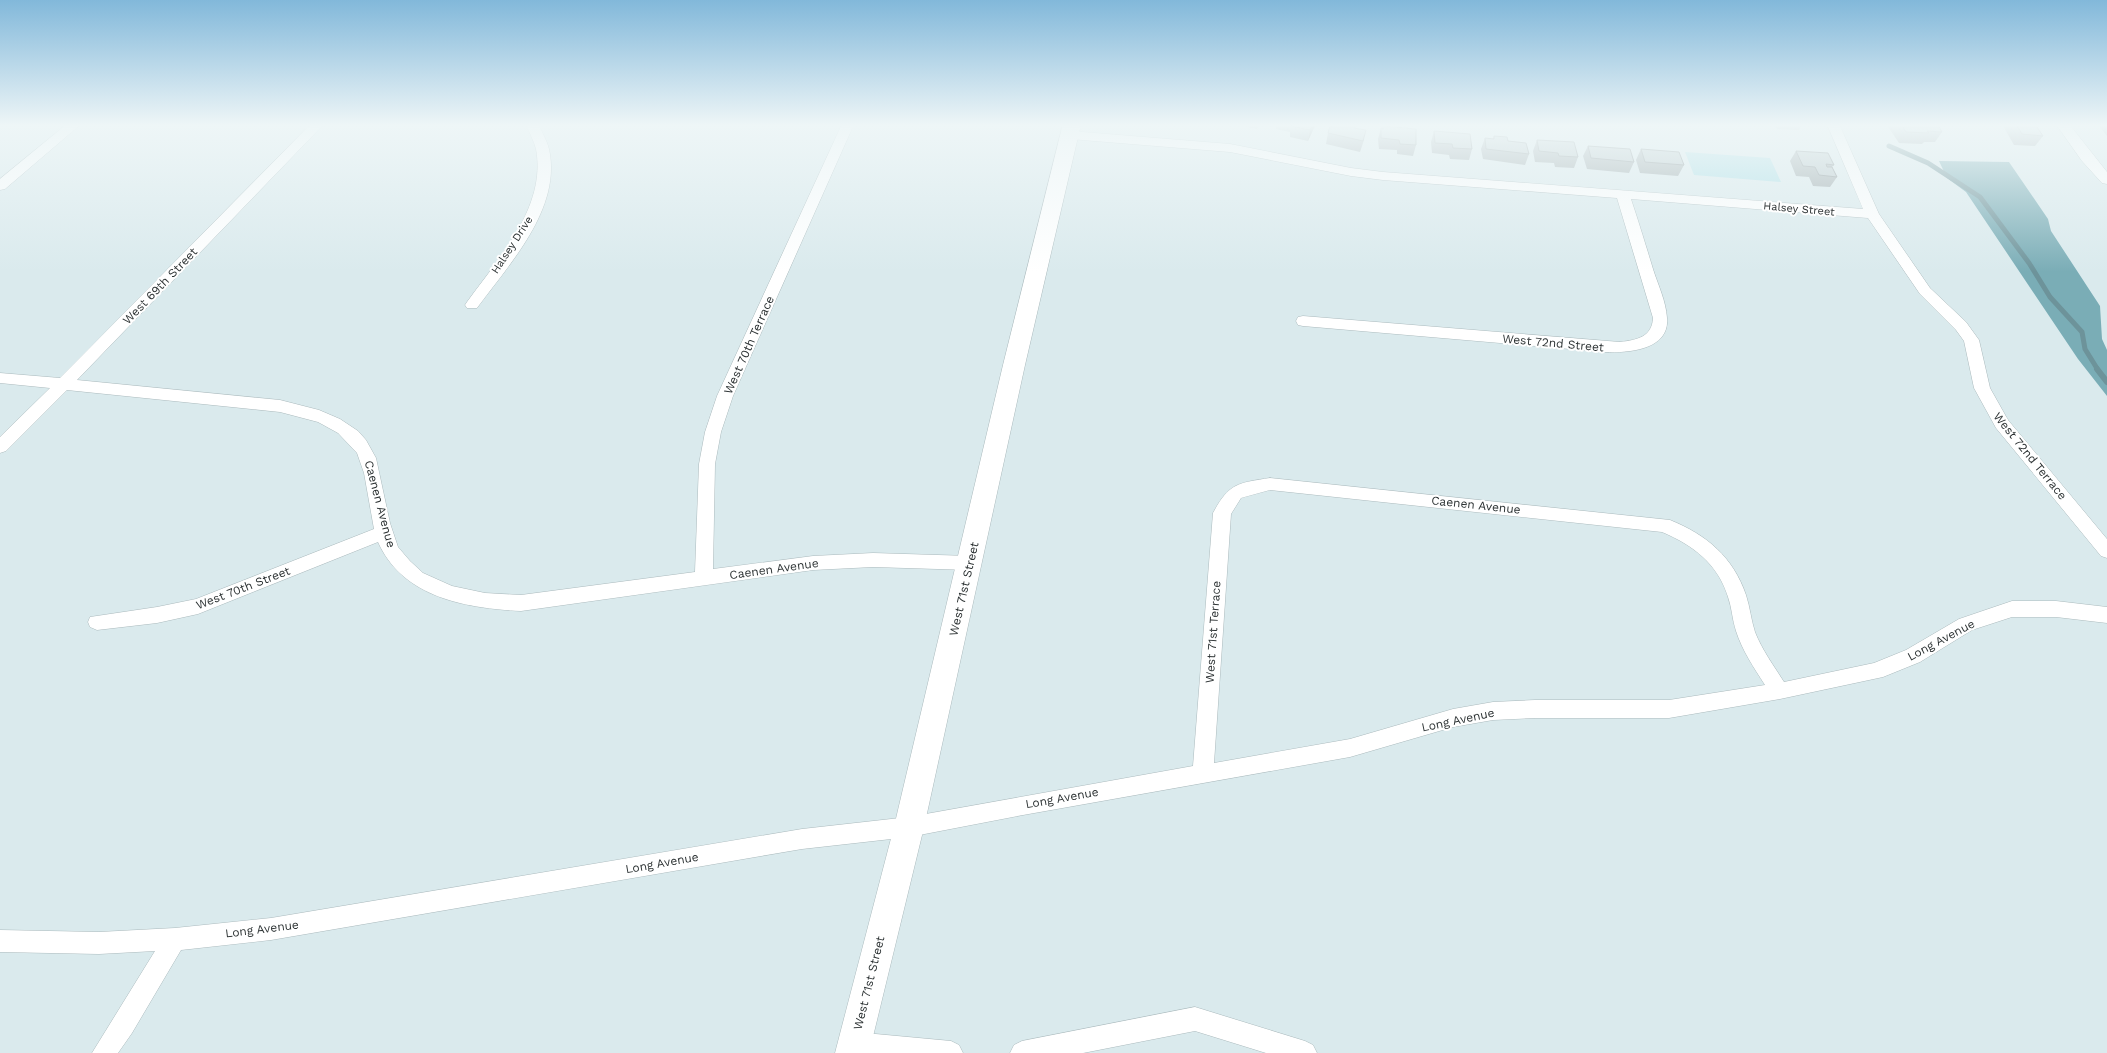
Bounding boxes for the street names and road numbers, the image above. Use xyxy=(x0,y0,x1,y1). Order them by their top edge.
street label: Halsey Street xyxy=(1763,199,1836,219)
street label: Halsey Drive xyxy=(489,214,535,276)
street label: West 69th Street xyxy=(120,245,200,327)
street label: West 70th Terrace xyxy=(721,294,777,396)
street label: West 72nd Street xyxy=(1502,332,1604,354)
street label: West 72nd Terrace xyxy=(1990,409,2070,503)
street label: Caenen Avenue xyxy=(362,459,398,549)
street label: Caenen Avenue xyxy=(1431,493,1521,517)
street label: West 71st Street xyxy=(946,541,982,637)
street label: Caenen Avenue xyxy=(729,556,819,582)
street label: West 70th Street xyxy=(194,564,292,612)
street label: West 71st Terrace xyxy=(1202,580,1224,684)
street label: Long Avenue xyxy=(1905,616,1977,664)
street label: Long Avenue xyxy=(1420,705,1496,735)
street label: Long Avenue xyxy=(1024,785,1100,811)
street label: Long Avenue xyxy=(624,850,700,876)
street label: Long Avenue xyxy=(224,918,300,940)
street label: West 71st Street xyxy=(851,935,887,1031)

